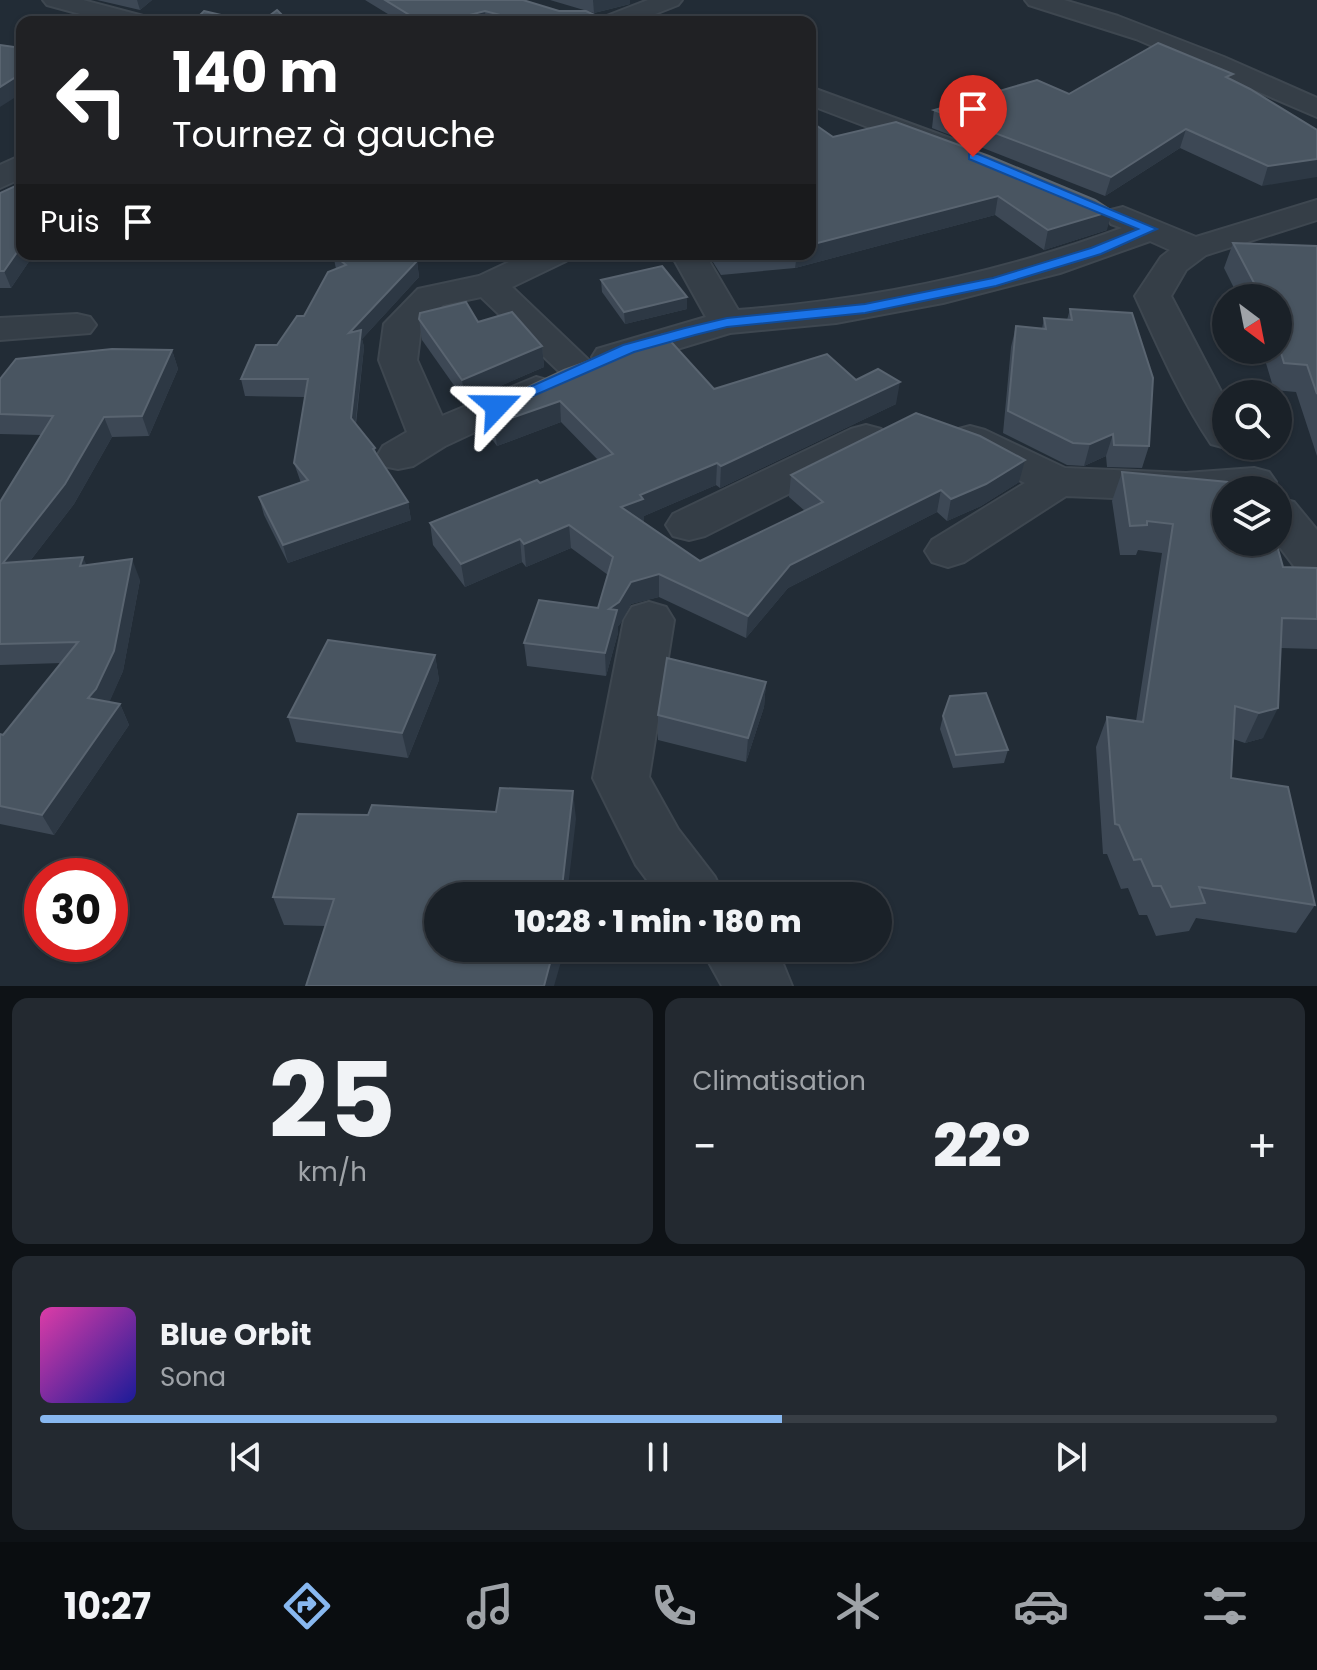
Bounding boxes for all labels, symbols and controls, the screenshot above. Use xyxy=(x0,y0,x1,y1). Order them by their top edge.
text: 140 m xyxy=(172,33,339,112)
icon: left xyxy=(40,48,144,152)
pin xyxy=(939,75,1007,157)
icon: arrive xyxy=(951,87,995,131)
text: Tournez à gauche xyxy=(172,109,495,160)
text: Puis xyxy=(40,200,100,243)
icon: arrive xyxy=(116,200,160,244)
north arrow xyxy=(1212,284,1292,364)
map controls xyxy=(1212,284,1292,556)
position arrow xyxy=(455,364,539,448)
button: search xyxy=(1212,380,1292,460)
button: layers xyxy=(1212,476,1292,556)
speed limit sign: 30 xyxy=(24,858,128,962)
text: 10:28 · 1 min · 180 m xyxy=(514,900,802,943)
text: 25 xyxy=(269,1028,396,1173)
text: Climatisation xyxy=(693,1063,866,1099)
text: 22° xyxy=(933,1104,1030,1188)
text: − xyxy=(693,1116,717,1177)
text: + xyxy=(1247,1116,1277,1177)
text: km/h xyxy=(298,1154,367,1190)
text: Blue Orbit xyxy=(160,1313,312,1356)
text: Sona xyxy=(160,1359,226,1395)
icon: previous xyxy=(224,1435,268,1479)
icon: pause xyxy=(636,1435,680,1479)
icon: next xyxy=(1049,1435,1093,1479)
icon: directions xyxy=(279,1578,335,1634)
icon: music xyxy=(462,1578,518,1634)
icon: phone xyxy=(646,1578,702,1634)
icon: climate xyxy=(830,1578,886,1634)
icon: car xyxy=(1013,1578,1069,1634)
icon: filters xyxy=(1197,1578,1253,1634)
text: 10:27 xyxy=(64,1581,151,1632)

